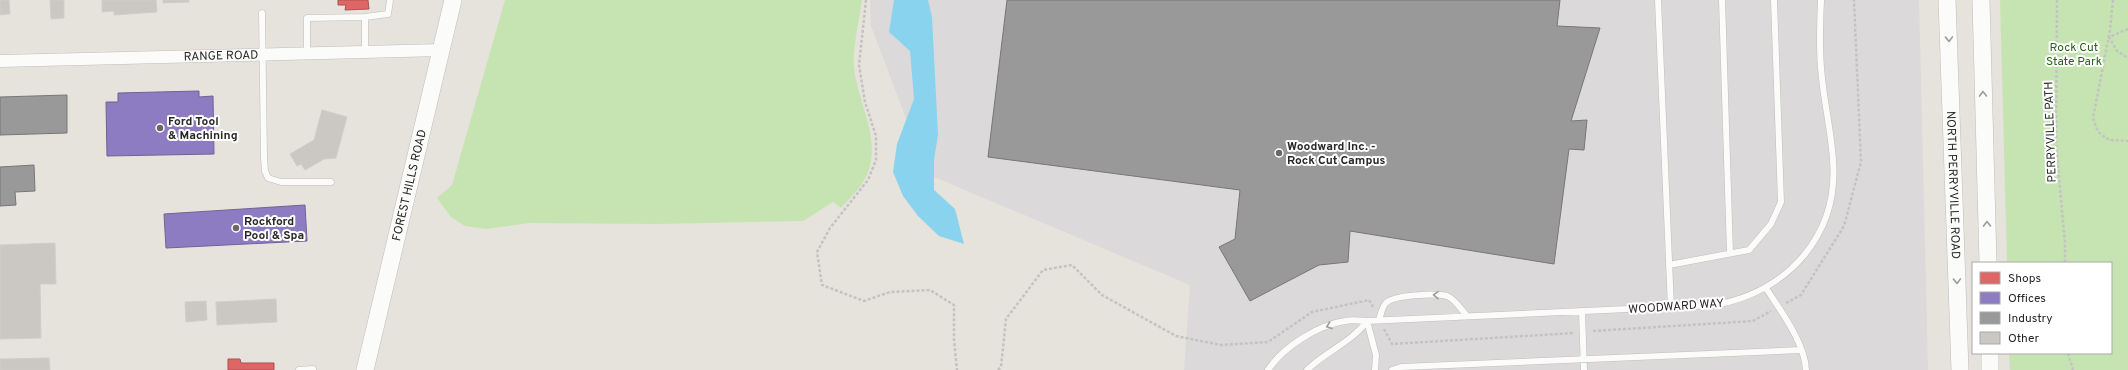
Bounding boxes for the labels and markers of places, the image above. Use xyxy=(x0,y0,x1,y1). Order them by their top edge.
place label: Ford Tool & Machining xyxy=(168,114,238,144)
marker: Ford Tool & Machining xyxy=(155,123,165,133)
place label: Woodward Inc. - Rock Cut Campus xyxy=(1287,139,1385,169)
marker: Woodward Inc. - Rock Cut Campus xyxy=(1274,148,1284,158)
place label: Rockford Pool & Spa xyxy=(244,214,304,244)
marker: Rockford Pool & Spa xyxy=(231,223,241,233)

